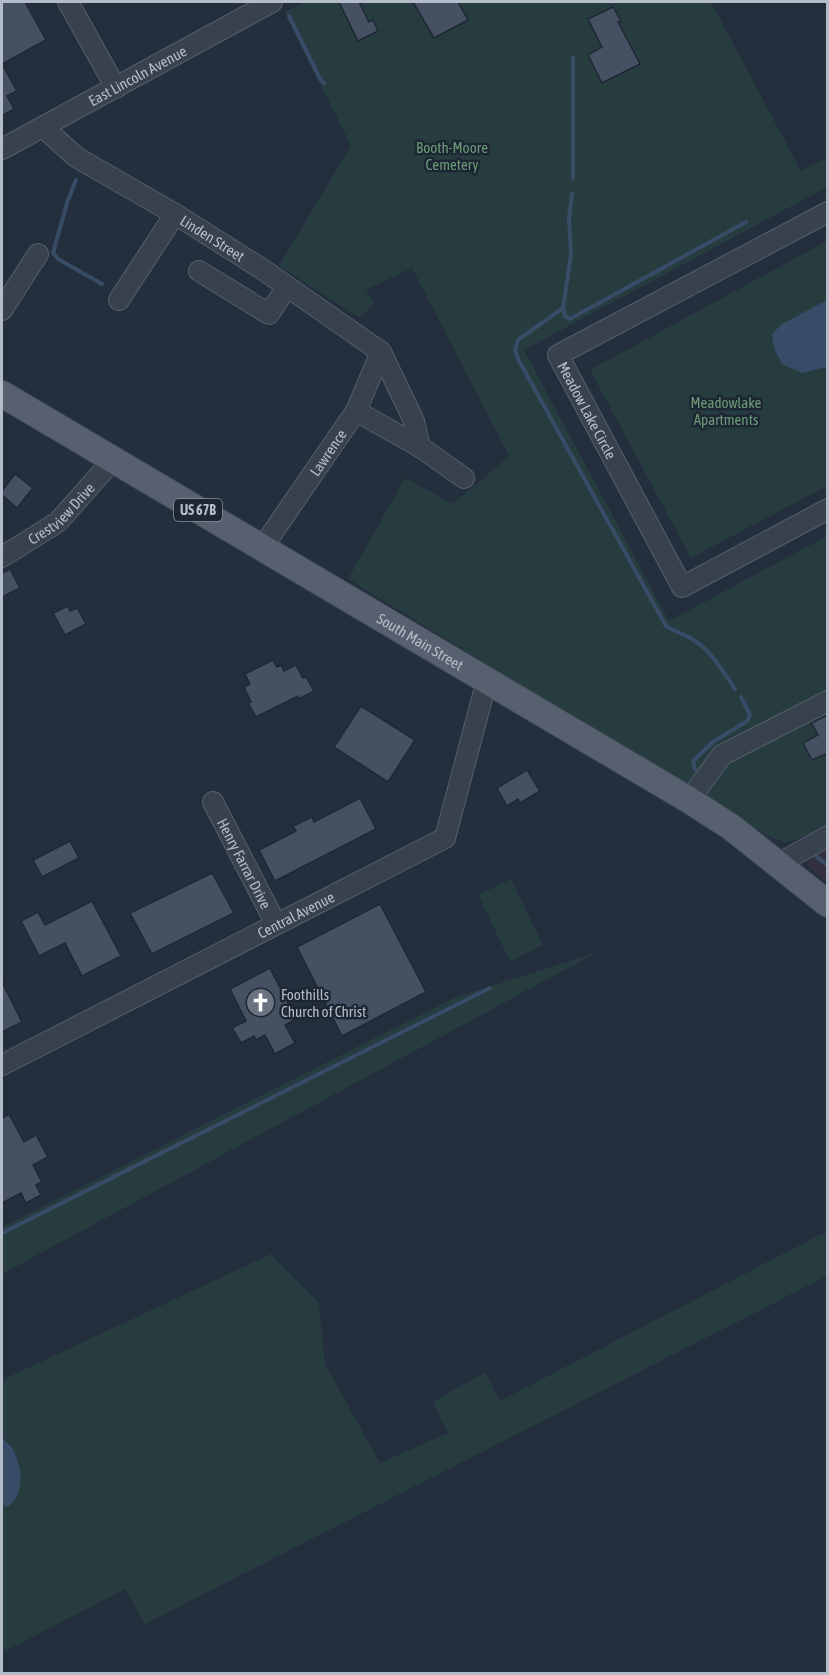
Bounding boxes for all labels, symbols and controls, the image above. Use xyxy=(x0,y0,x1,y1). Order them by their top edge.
street label: East Lincoln Avenue xyxy=(85,42,189,109)
park label: Booth-Moore Cemetery xyxy=(416,139,488,173)
street label: Linden Street xyxy=(177,211,248,264)
street label: Meadow Lake Circle xyxy=(555,359,620,462)
park label: Meadowlake Apartments xyxy=(691,394,762,428)
street label: Lawrence xyxy=(306,426,350,479)
street label: Crestview Drive xyxy=(25,479,98,547)
road number: US 67B xyxy=(174,499,222,521)
street label: South Main Street xyxy=(374,609,467,673)
street label: Henry Farrar Drive xyxy=(214,815,275,912)
street label: Central Avenue xyxy=(254,888,337,941)
place label: Foothills Church of Christ xyxy=(281,986,366,1020)
church icon: Foothills Church of Christ xyxy=(244,987,276,1019)

